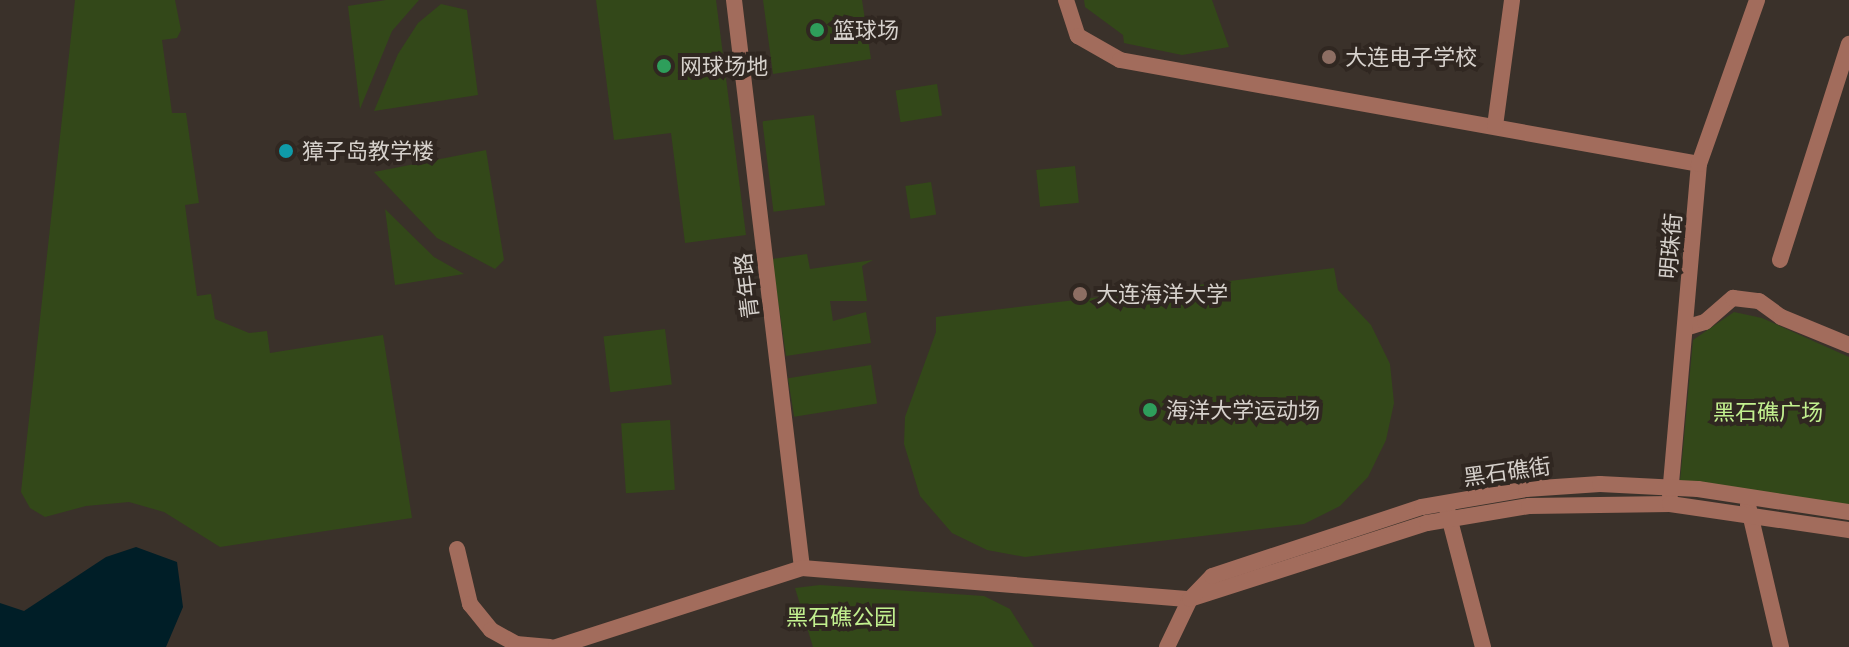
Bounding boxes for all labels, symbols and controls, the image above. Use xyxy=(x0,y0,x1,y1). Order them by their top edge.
place label: 篮球场 xyxy=(833,17,899,43)
marker: 篮球场 xyxy=(808,21,826,39)
place label: 大连电子学校 xyxy=(1345,44,1477,70)
marker: 大连电子学校 xyxy=(1320,48,1338,66)
place label: 网球场地 xyxy=(680,53,768,79)
marker: 网球场地 xyxy=(655,57,673,75)
place label: 獐子岛教学楼 xyxy=(302,138,434,164)
marker: 獐子岛教学楼 xyxy=(277,142,295,160)
street label: 明珠街 xyxy=(1654,212,1686,280)
street label: 青年路 xyxy=(729,252,763,320)
place label: 大连海洋大学 xyxy=(1096,281,1228,307)
marker: 大连海洋大学 xyxy=(1071,285,1089,303)
place label: 海洋大学运动场 xyxy=(1166,397,1320,423)
park label: 黑石礁广场 xyxy=(1713,399,1823,425)
marker: 海洋大学运动场 xyxy=(1141,401,1159,419)
street label: 黑石礁街 xyxy=(1462,452,1552,490)
park label: 黑石礁公园 xyxy=(786,604,896,630)

